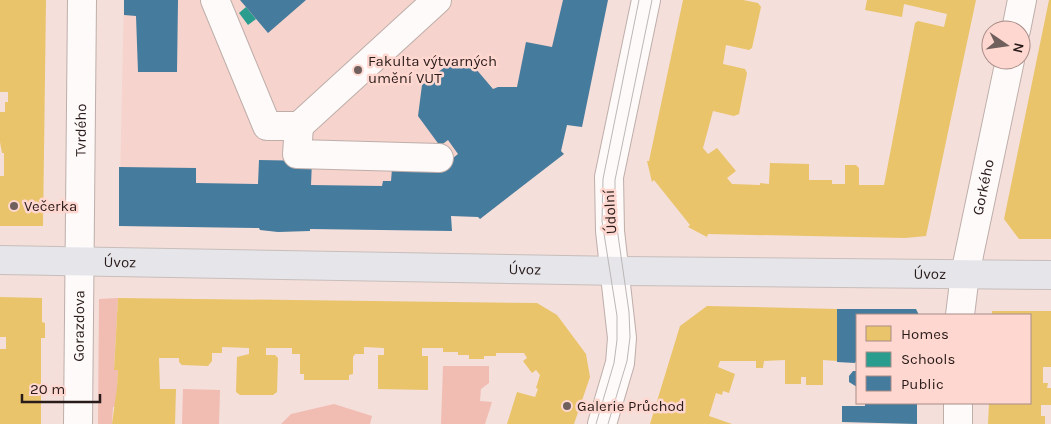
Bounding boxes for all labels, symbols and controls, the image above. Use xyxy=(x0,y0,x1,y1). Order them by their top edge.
north arrow xyxy=(981,20,1031,70)
text: N xyxy=(1009,41,1028,55)
place label: Fakulta výtvarných umění VUT xyxy=(368,52,497,87)
marker: Fakulta výtvarných umění VUT xyxy=(352,64,364,76)
street label: Tvrdého xyxy=(72,103,90,157)
street label: Gorkého xyxy=(969,158,998,217)
street label: Údolní xyxy=(600,189,620,235)
place label: Večerka xyxy=(24,197,77,215)
marker: Večerka xyxy=(8,200,20,212)
street label: Úvoz xyxy=(103,253,136,271)
street label: Úvoz xyxy=(508,260,541,279)
street label: Úvoz xyxy=(913,265,946,283)
street label: Gorazdova xyxy=(70,290,88,362)
legend xyxy=(856,314,1031,404)
text: Homes xyxy=(901,325,949,343)
text: Schools xyxy=(901,350,955,368)
scale bar xyxy=(22,372,100,404)
text: Public xyxy=(901,375,944,393)
text: 20 m xyxy=(30,380,65,398)
place label: Galerie Průchod xyxy=(577,397,685,415)
marker: Galerie Průchod xyxy=(561,400,573,412)

